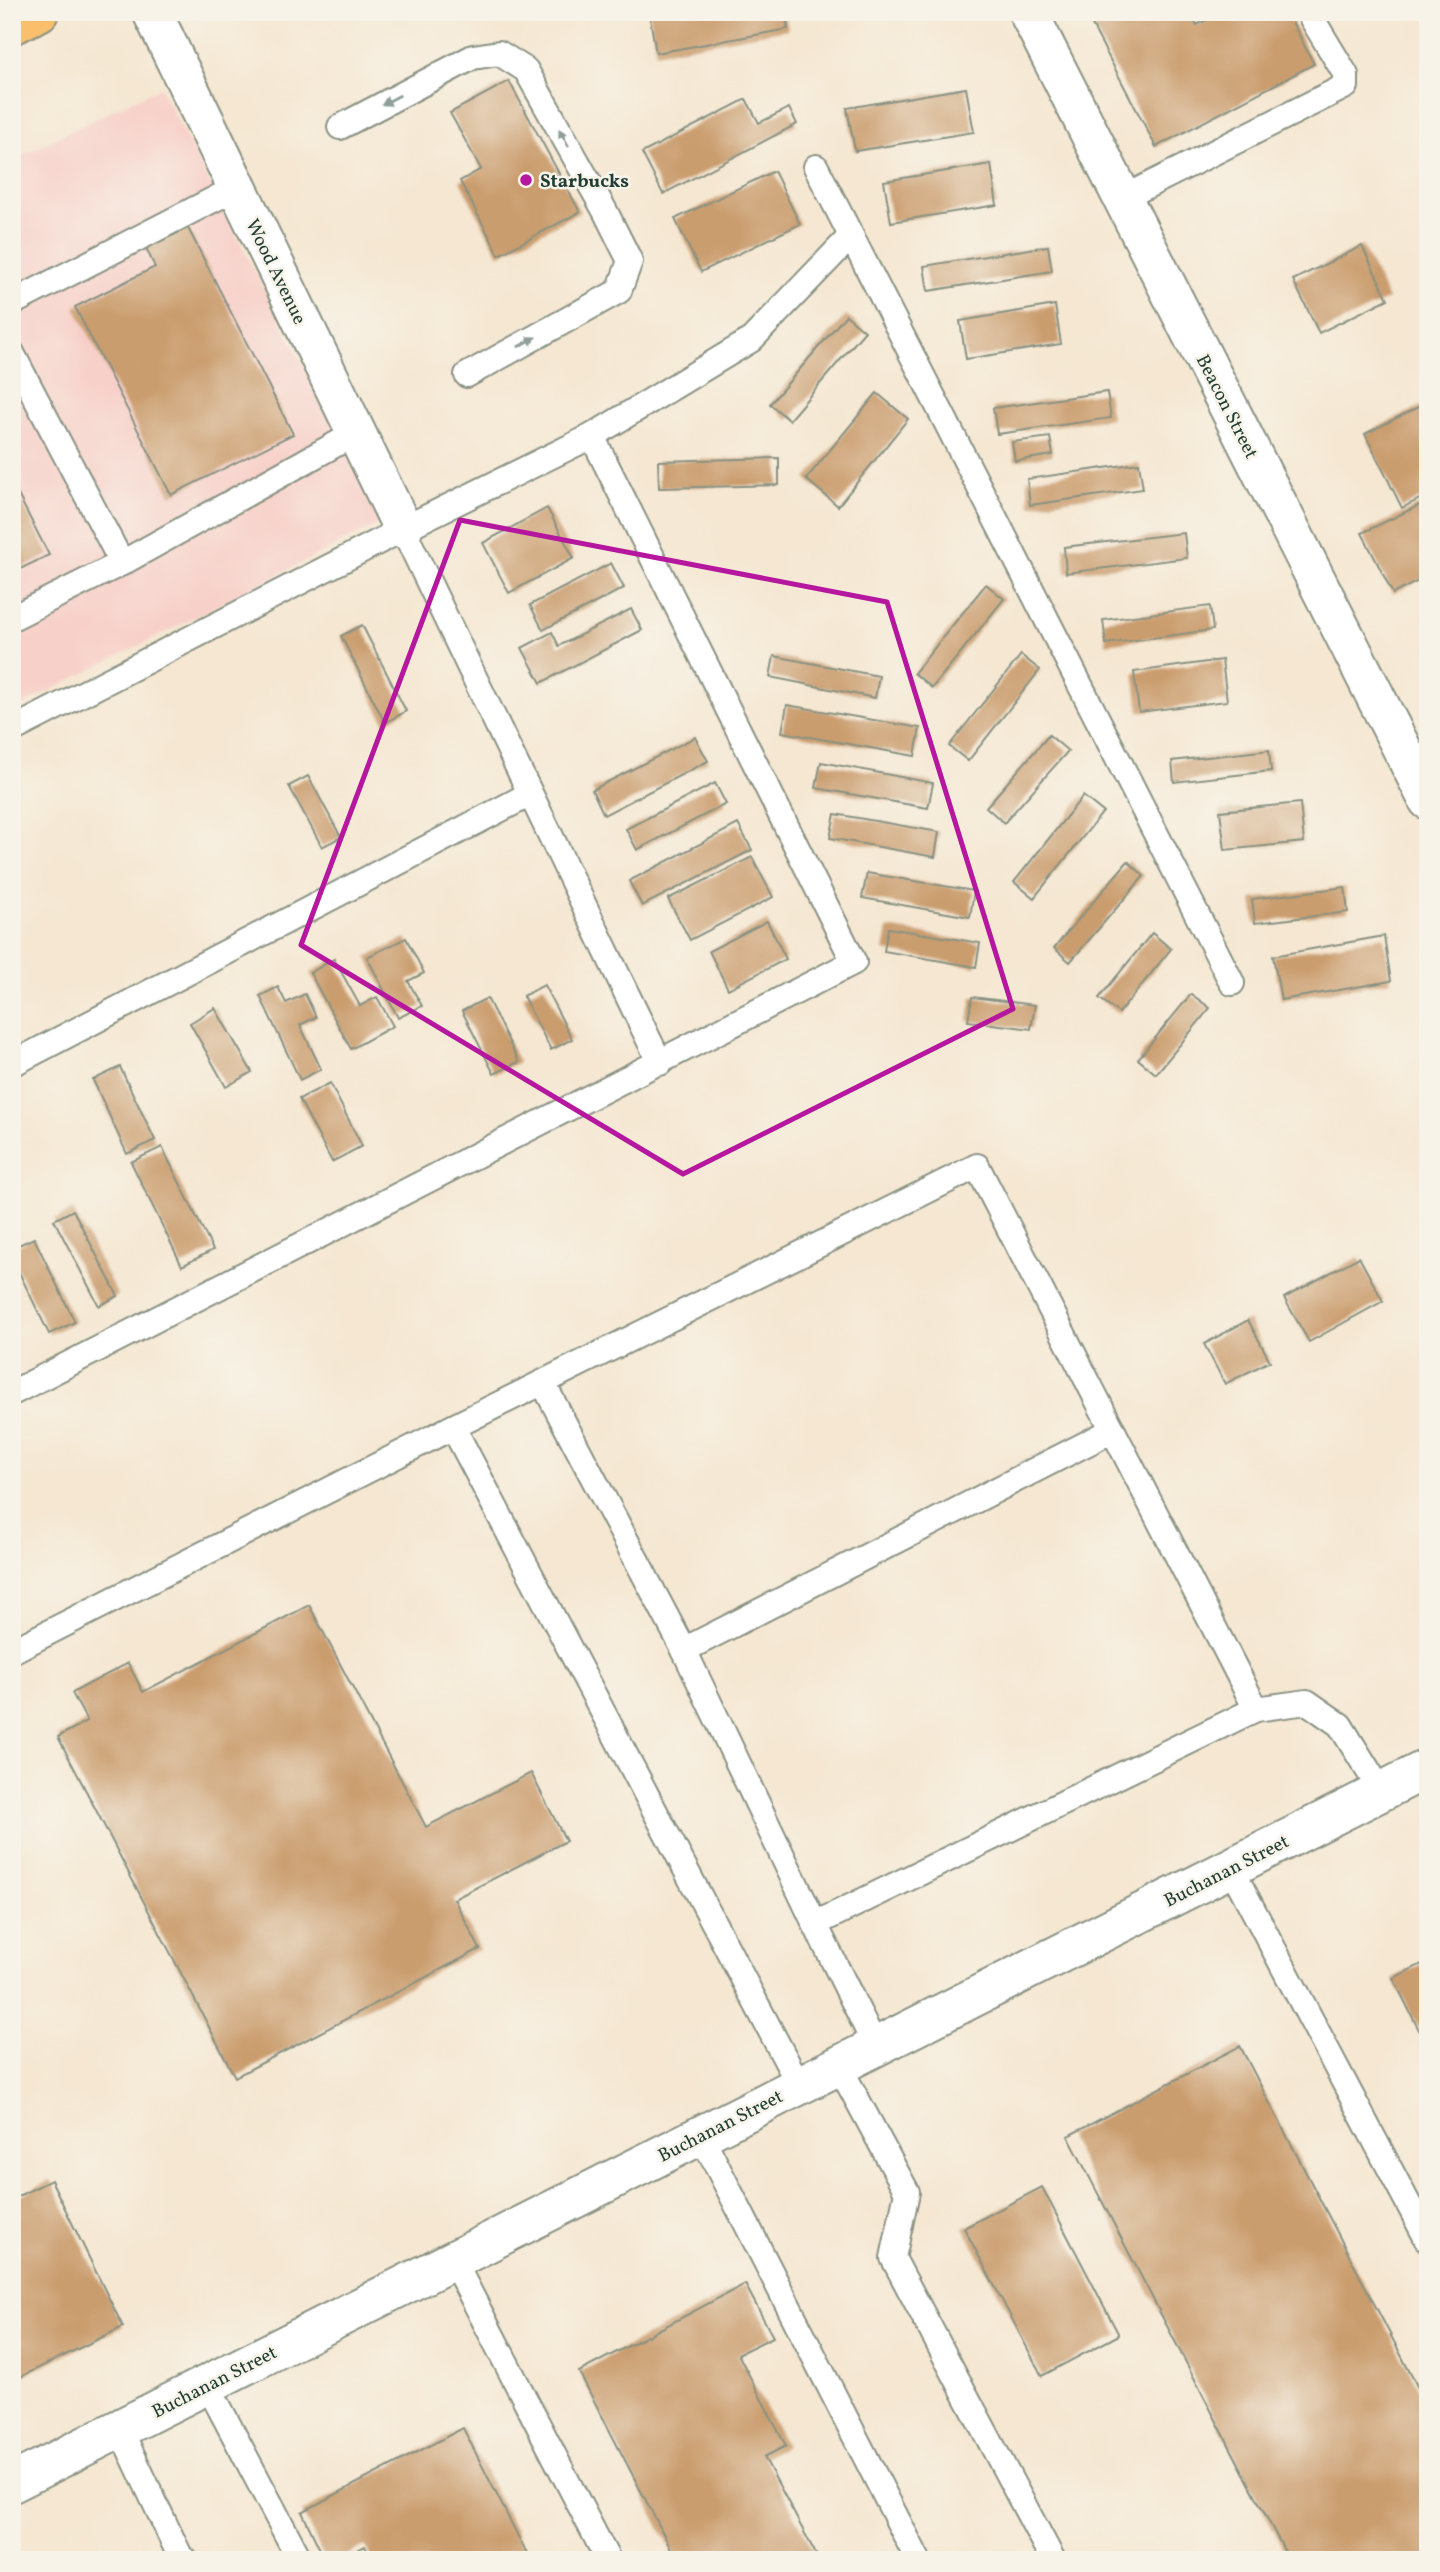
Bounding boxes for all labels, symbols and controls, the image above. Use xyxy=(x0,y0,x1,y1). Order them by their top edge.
one-way arrow xyxy=(381,93,401,105)
one-way arrow xyxy=(558,128,570,147)
place label: Starbucks xyxy=(540,169,629,195)
marker: Starbucks xyxy=(518,172,534,188)
street label: Wood Avenue xyxy=(238,215,312,329)
one-way arrow xyxy=(517,336,537,348)
street label: Beacon Street xyxy=(1189,350,1264,464)
street label: Buchanan Street xyxy=(1160,1829,1294,1914)
street label: Buchanan Street xyxy=(654,2084,788,2169)
street label: Buchanan Street xyxy=(148,2340,282,2425)

